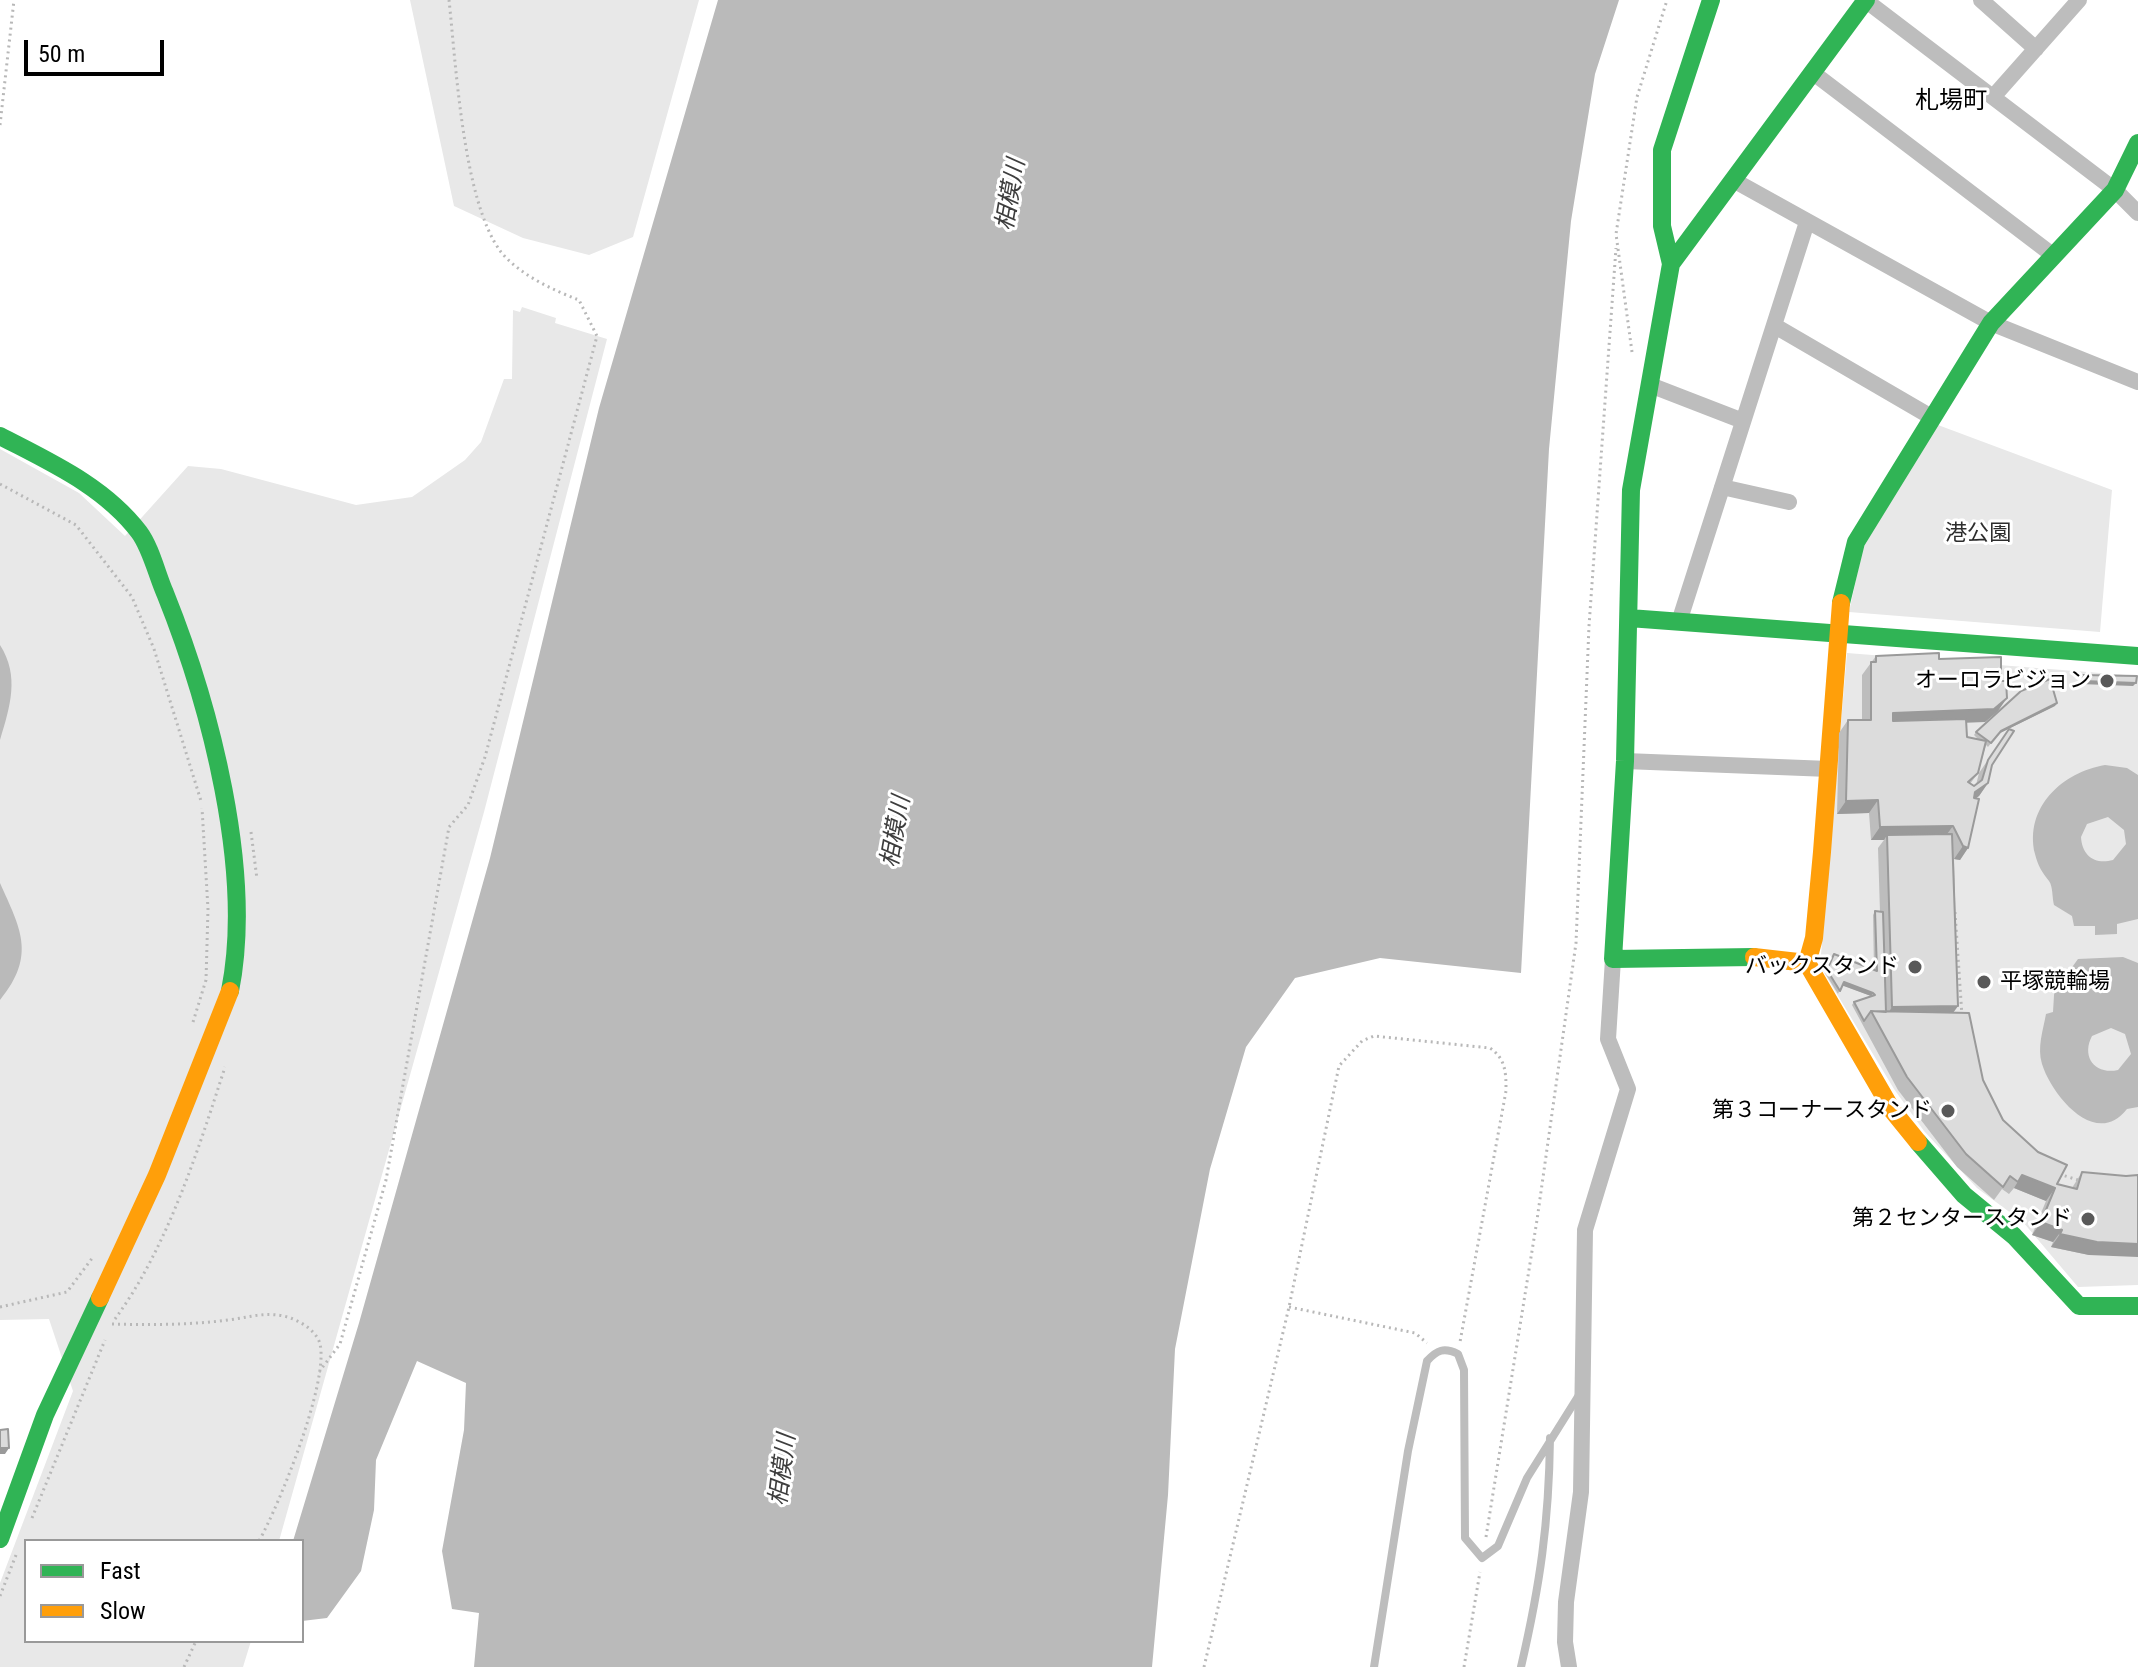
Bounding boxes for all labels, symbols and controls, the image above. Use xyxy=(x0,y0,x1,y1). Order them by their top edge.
scale bar xyxy=(28,24,168,74)
text: 50 m xyxy=(38,40,85,68)
district label: 札場町 xyxy=(1915,88,1987,116)
water label: 相模川 xyxy=(992,157,1032,233)
park label: 港公園 xyxy=(1945,521,2011,547)
place label: オーロラビジョン xyxy=(1915,668,2091,694)
marker: オーロラビジョン xyxy=(2098,672,2116,690)
water label: 相模川 xyxy=(877,794,917,870)
place label: バックスタンド xyxy=(1745,954,1899,980)
marker: バックスタンド xyxy=(1906,958,1924,976)
place label: 平塚競輪場 xyxy=(2000,969,2110,995)
marker: 平塚競輪場 xyxy=(1975,973,1993,991)
place label: 第３コーナースタンド xyxy=(1712,1098,1932,1124)
marker: 第３コーナースタンド xyxy=(1939,1102,1957,1120)
place label: 第２センタースタンド xyxy=(1852,1206,2072,1232)
marker: 第２センタースタンド xyxy=(2079,1210,2097,1228)
water label: 相模川 xyxy=(765,1433,803,1507)
legend xyxy=(24,1539,304,1643)
text: Fast xyxy=(100,1557,141,1585)
text: Slow xyxy=(100,1597,146,1625)

